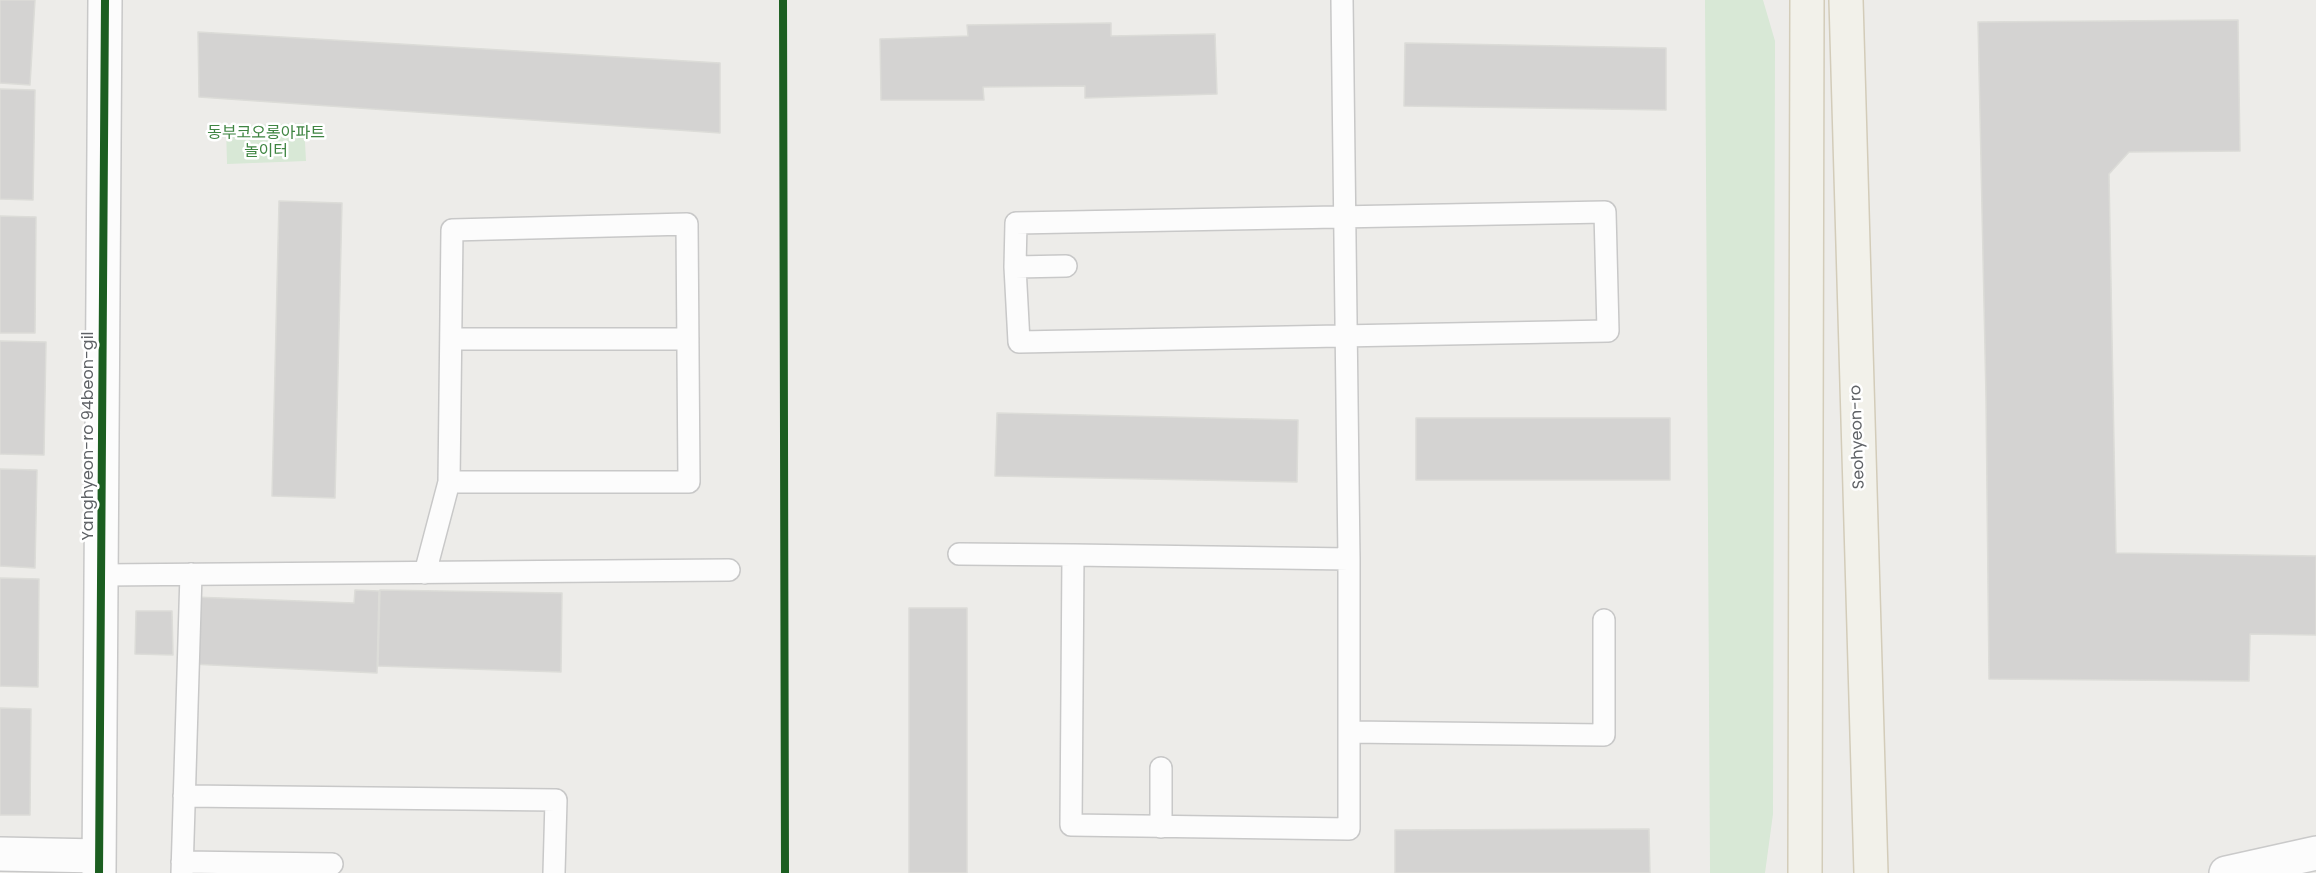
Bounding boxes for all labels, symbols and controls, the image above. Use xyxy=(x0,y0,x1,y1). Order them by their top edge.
park label: 동부코오롱아파트 놀이터 xyxy=(207,124,325,162)
street label: Yanghyeon-ro 94beon-gil xyxy=(79,331,99,541)
street label: Seohyeon-ro xyxy=(1847,385,1869,489)

